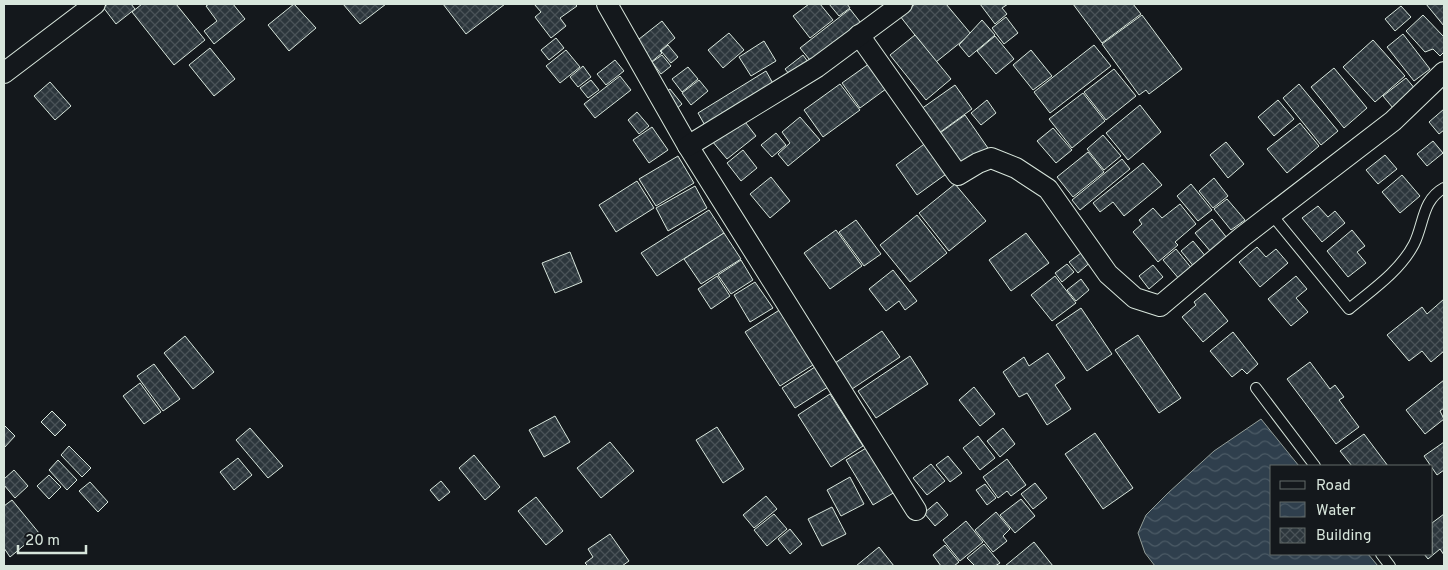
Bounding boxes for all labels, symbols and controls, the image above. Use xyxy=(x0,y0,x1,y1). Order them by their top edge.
legend xyxy=(1270,465,1433,555)
text: Road xyxy=(1316,477,1351,496)
text: Water xyxy=(1316,502,1356,521)
scale bar xyxy=(18,522,85,554)
text: Building xyxy=(1316,527,1371,546)
text: 20 m xyxy=(25,532,60,551)

